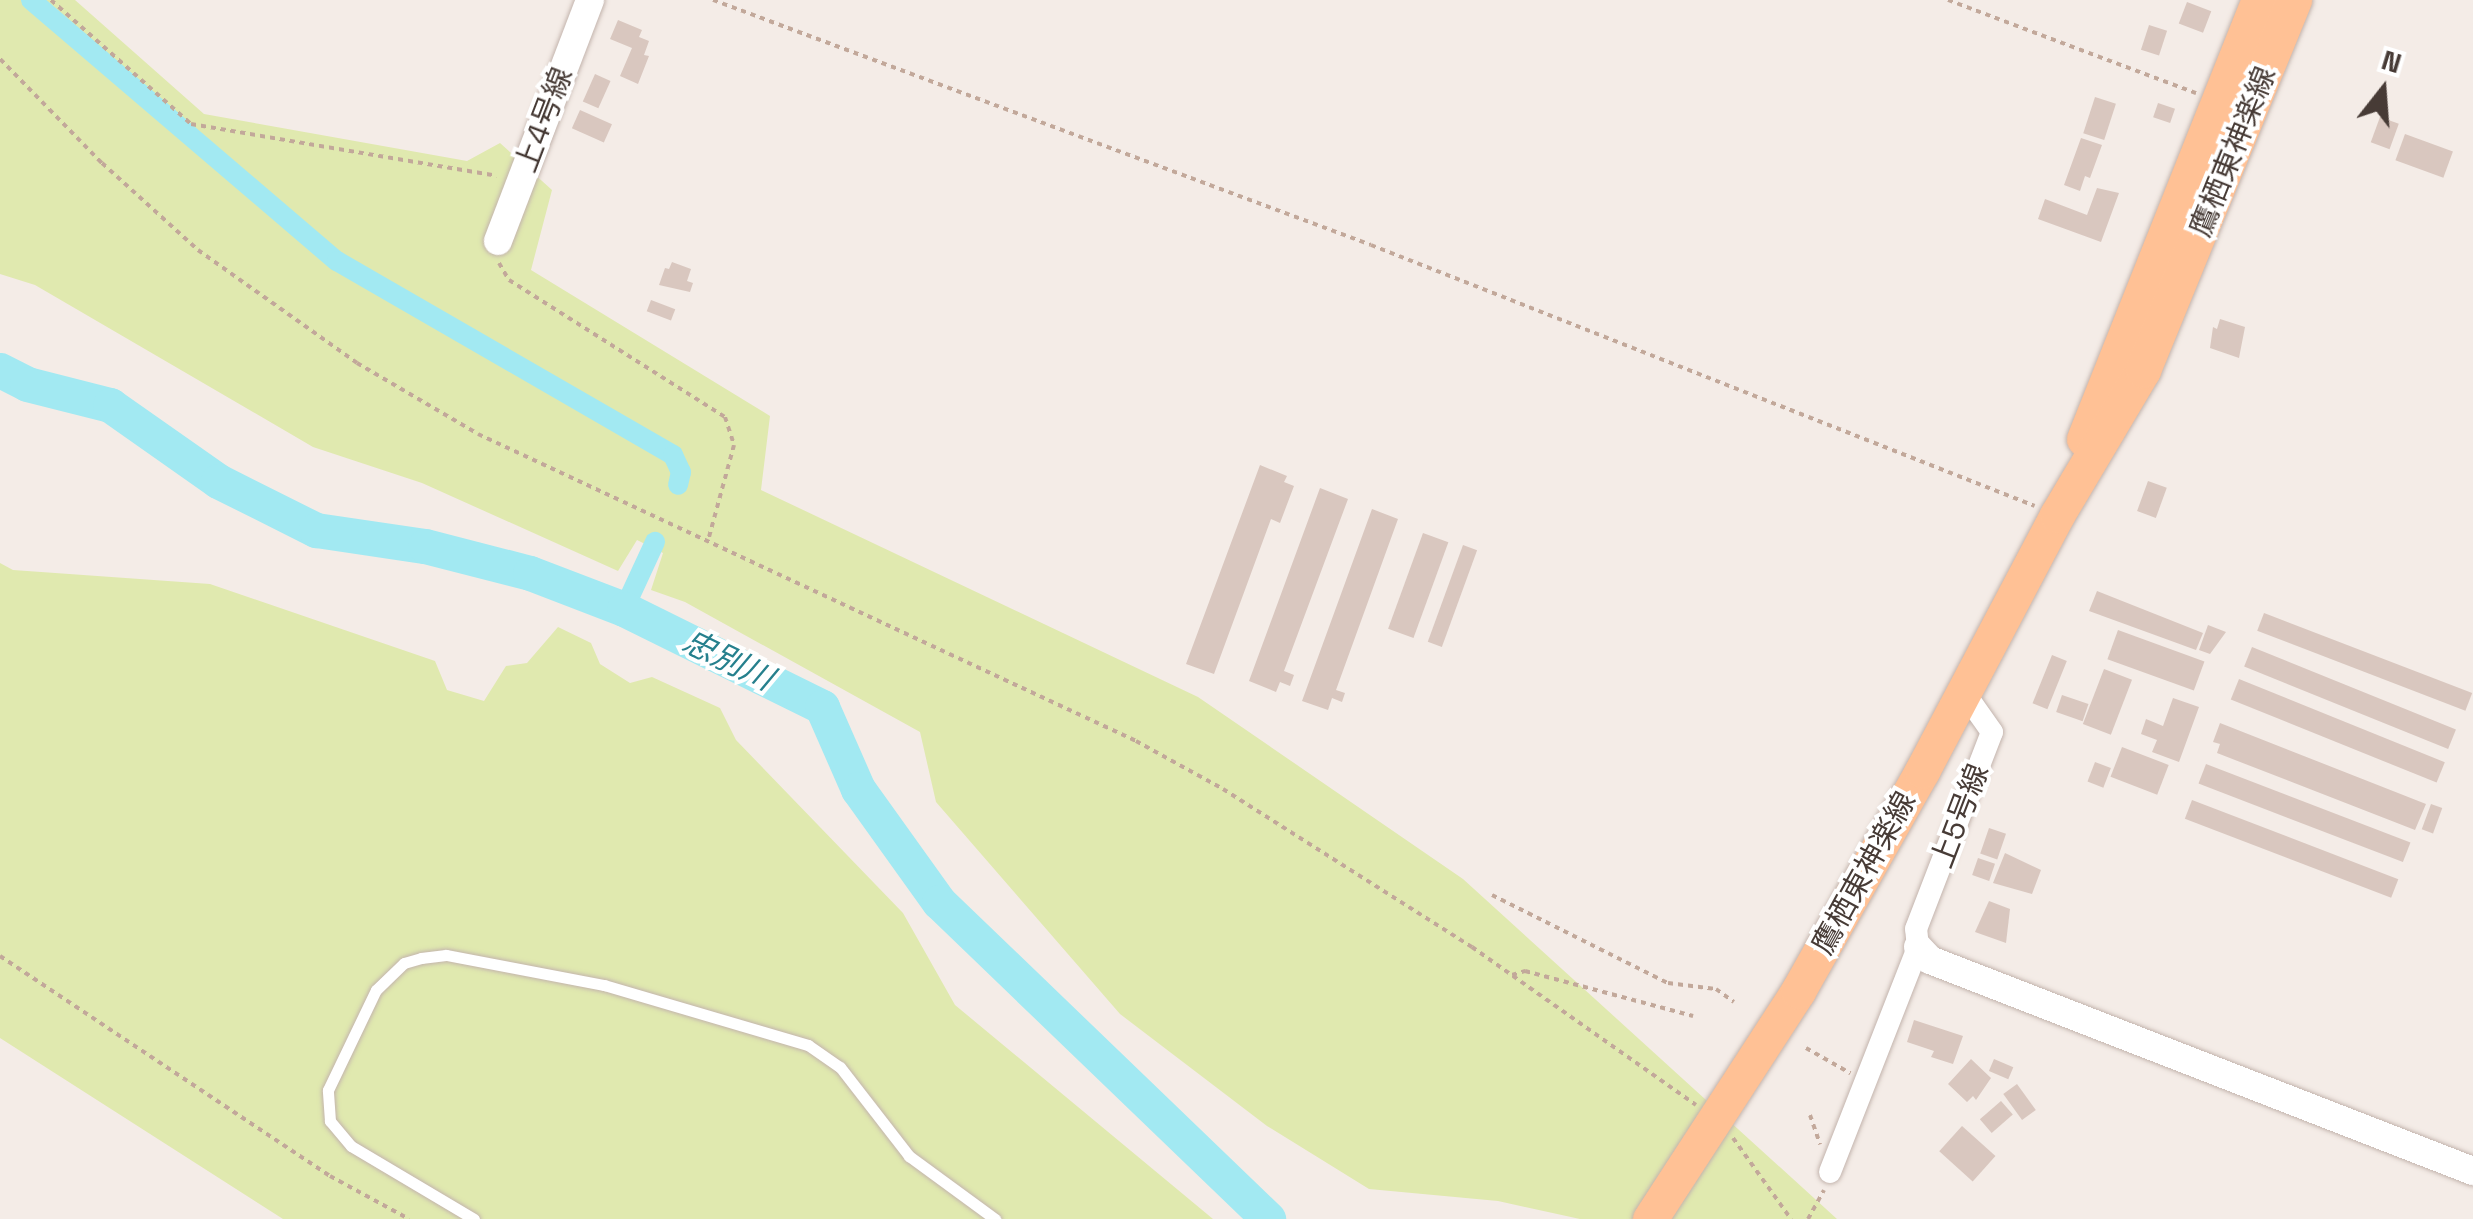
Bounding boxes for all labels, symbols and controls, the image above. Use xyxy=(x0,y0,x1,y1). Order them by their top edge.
north arrow xyxy=(2333,40,2433,140)
text: N xyxy=(2378,41,2406,81)
street label: 鷹栖東神楽線 xyxy=(2183,62,2283,242)
street label: 上4号線 xyxy=(508,63,580,177)
water label: 忠別川 xyxy=(676,622,780,698)
street label: 上5号線 xyxy=(1924,759,1996,873)
street label: 鷹栖東神楽線 xyxy=(1805,786,1923,960)

